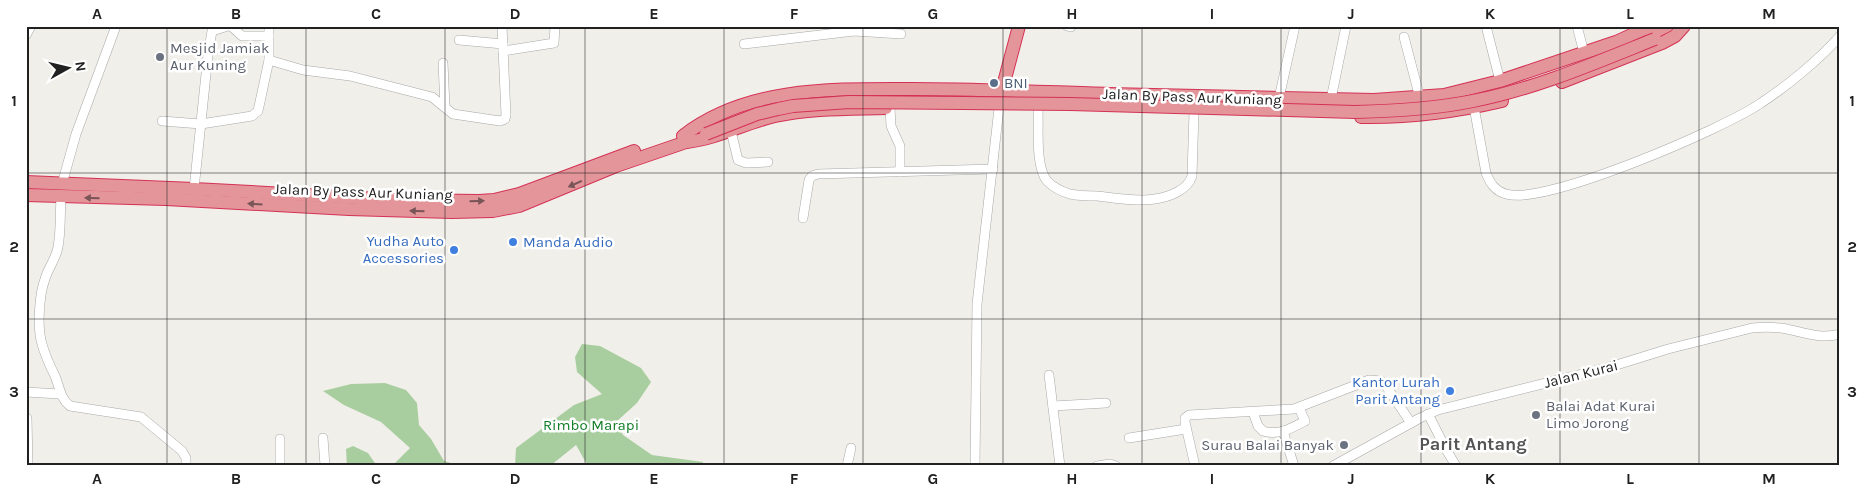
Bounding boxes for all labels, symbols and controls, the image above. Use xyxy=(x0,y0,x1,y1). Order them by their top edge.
text: A xyxy=(92,4,102,23)
text: B xyxy=(231,4,241,23)
text: C xyxy=(371,4,381,23)
text: D xyxy=(510,4,521,23)
text: E xyxy=(649,4,659,23)
text: F xyxy=(790,4,799,23)
text: G xyxy=(928,4,938,23)
text: H xyxy=(1066,4,1078,23)
text: I xyxy=(1210,4,1214,23)
text: J xyxy=(1347,4,1355,23)
text: K xyxy=(1485,4,1496,23)
text: L xyxy=(1626,4,1634,23)
text: M xyxy=(1762,4,1776,23)
place label: Mesjid Jamiak Aur Kuning xyxy=(170,39,269,74)
north arrow xyxy=(42,42,92,92)
marker: Mesjid Jamiak Aur Kuning xyxy=(154,51,166,63)
text: N xyxy=(71,60,89,72)
place label: BNI xyxy=(1004,74,1028,92)
marker: BNI xyxy=(988,77,1000,89)
street label: Jalan By Pass Aur Kuniang xyxy=(1102,85,1282,109)
text: 1 xyxy=(11,91,17,110)
text: 1 xyxy=(1849,91,1855,110)
street label: Jalan By Pass Aur Kuniang xyxy=(273,180,453,204)
one-way arrow xyxy=(568,180,582,188)
one-way arrow xyxy=(84,193,100,201)
one-way arrow xyxy=(469,197,485,205)
one-way arrow xyxy=(247,200,263,208)
one-way arrow xyxy=(409,207,425,215)
place label: Yudha Auto Accessories xyxy=(363,232,444,267)
place label: Manda Audio xyxy=(523,233,613,251)
marker: Manda Audio xyxy=(507,236,519,248)
text: 2 xyxy=(9,237,19,256)
text: 2 xyxy=(1847,237,1857,256)
marker: Yudha Auto Accessories xyxy=(448,244,460,256)
street label: Jalan Kurai xyxy=(1542,356,1620,392)
place label: Kantor Lurah Parit Antang xyxy=(1352,373,1441,408)
text: 3 xyxy=(9,382,19,401)
text: 3 xyxy=(1847,382,1857,401)
marker: Kantor Lurah Parit Antang xyxy=(1444,385,1456,397)
place label: Balai Adat Kurai Limo Jorong xyxy=(1546,397,1655,432)
marker: Balai Adat Kurai Limo Jorong xyxy=(1530,409,1542,421)
park label: Rimbo Marapi xyxy=(543,416,639,434)
district label: Parit Antang xyxy=(1419,433,1527,455)
place label: Surau Balai Banyak xyxy=(1201,436,1334,454)
marker: Surau Balai Banyak xyxy=(1338,439,1350,451)
text: A xyxy=(92,469,102,488)
text: B xyxy=(231,469,241,488)
text: C xyxy=(371,469,381,488)
text: D xyxy=(510,469,521,488)
text: E xyxy=(649,469,659,488)
text: F xyxy=(790,469,799,488)
text: G xyxy=(928,469,938,488)
text: H xyxy=(1066,469,1078,488)
text: I xyxy=(1210,469,1214,488)
text: J xyxy=(1347,469,1355,488)
text: K xyxy=(1485,469,1496,488)
text: L xyxy=(1626,469,1634,488)
text: M xyxy=(1762,469,1776,488)

